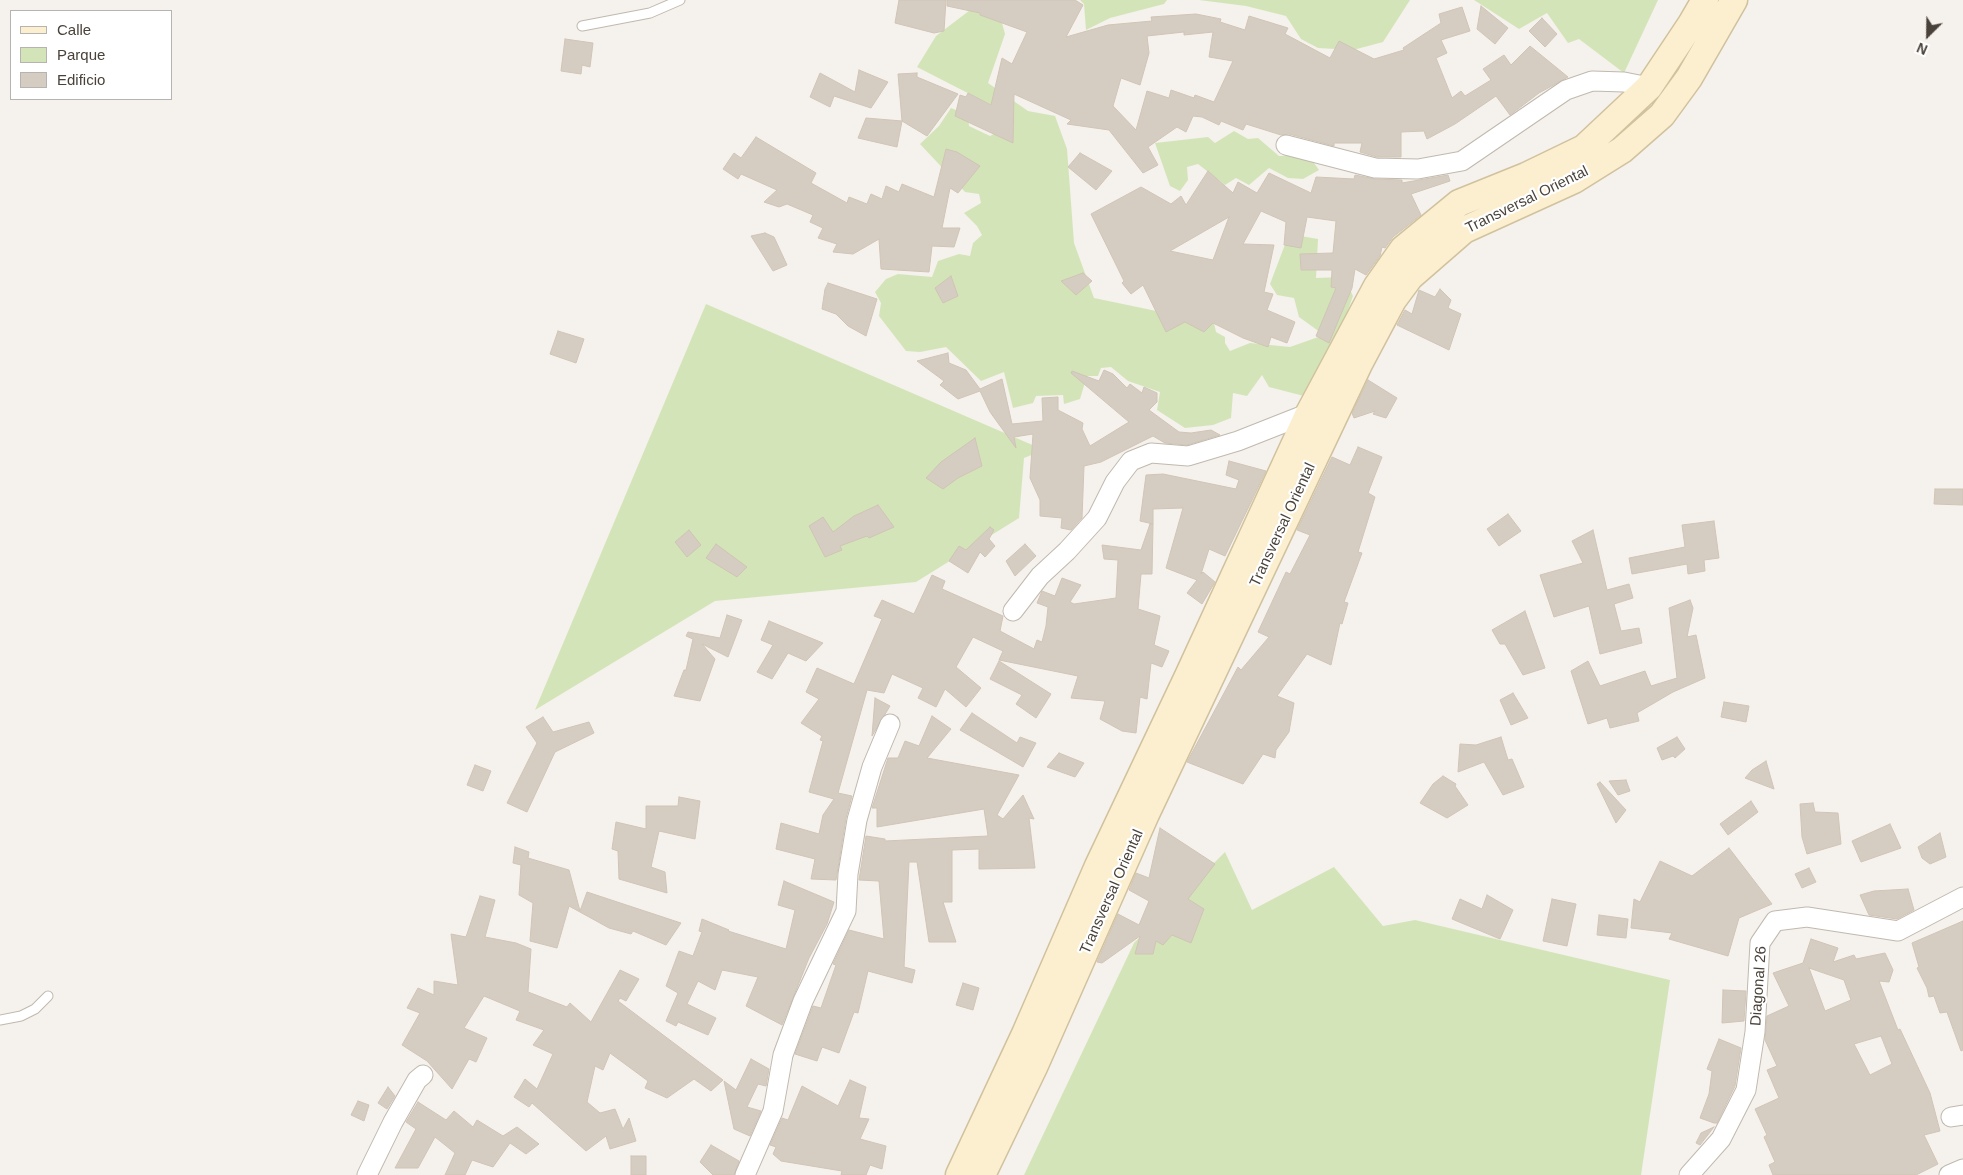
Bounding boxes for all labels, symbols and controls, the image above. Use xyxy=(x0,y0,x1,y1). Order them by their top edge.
legend xyxy=(10,10,172,100)
north arrow xyxy=(1903,10,1953,60)
text: Calle xyxy=(57,21,91,38)
text: N xyxy=(1914,39,1930,58)
text: Parque xyxy=(57,46,105,63)
text: Edificio xyxy=(57,71,105,88)
street label: Transversal Oriental xyxy=(1463,162,1591,238)
street label: Transversal Oriental xyxy=(1246,460,1320,590)
street label: Transversal Oriental xyxy=(1076,827,1148,957)
street label: Diagonal 26 xyxy=(1747,945,1771,1027)

